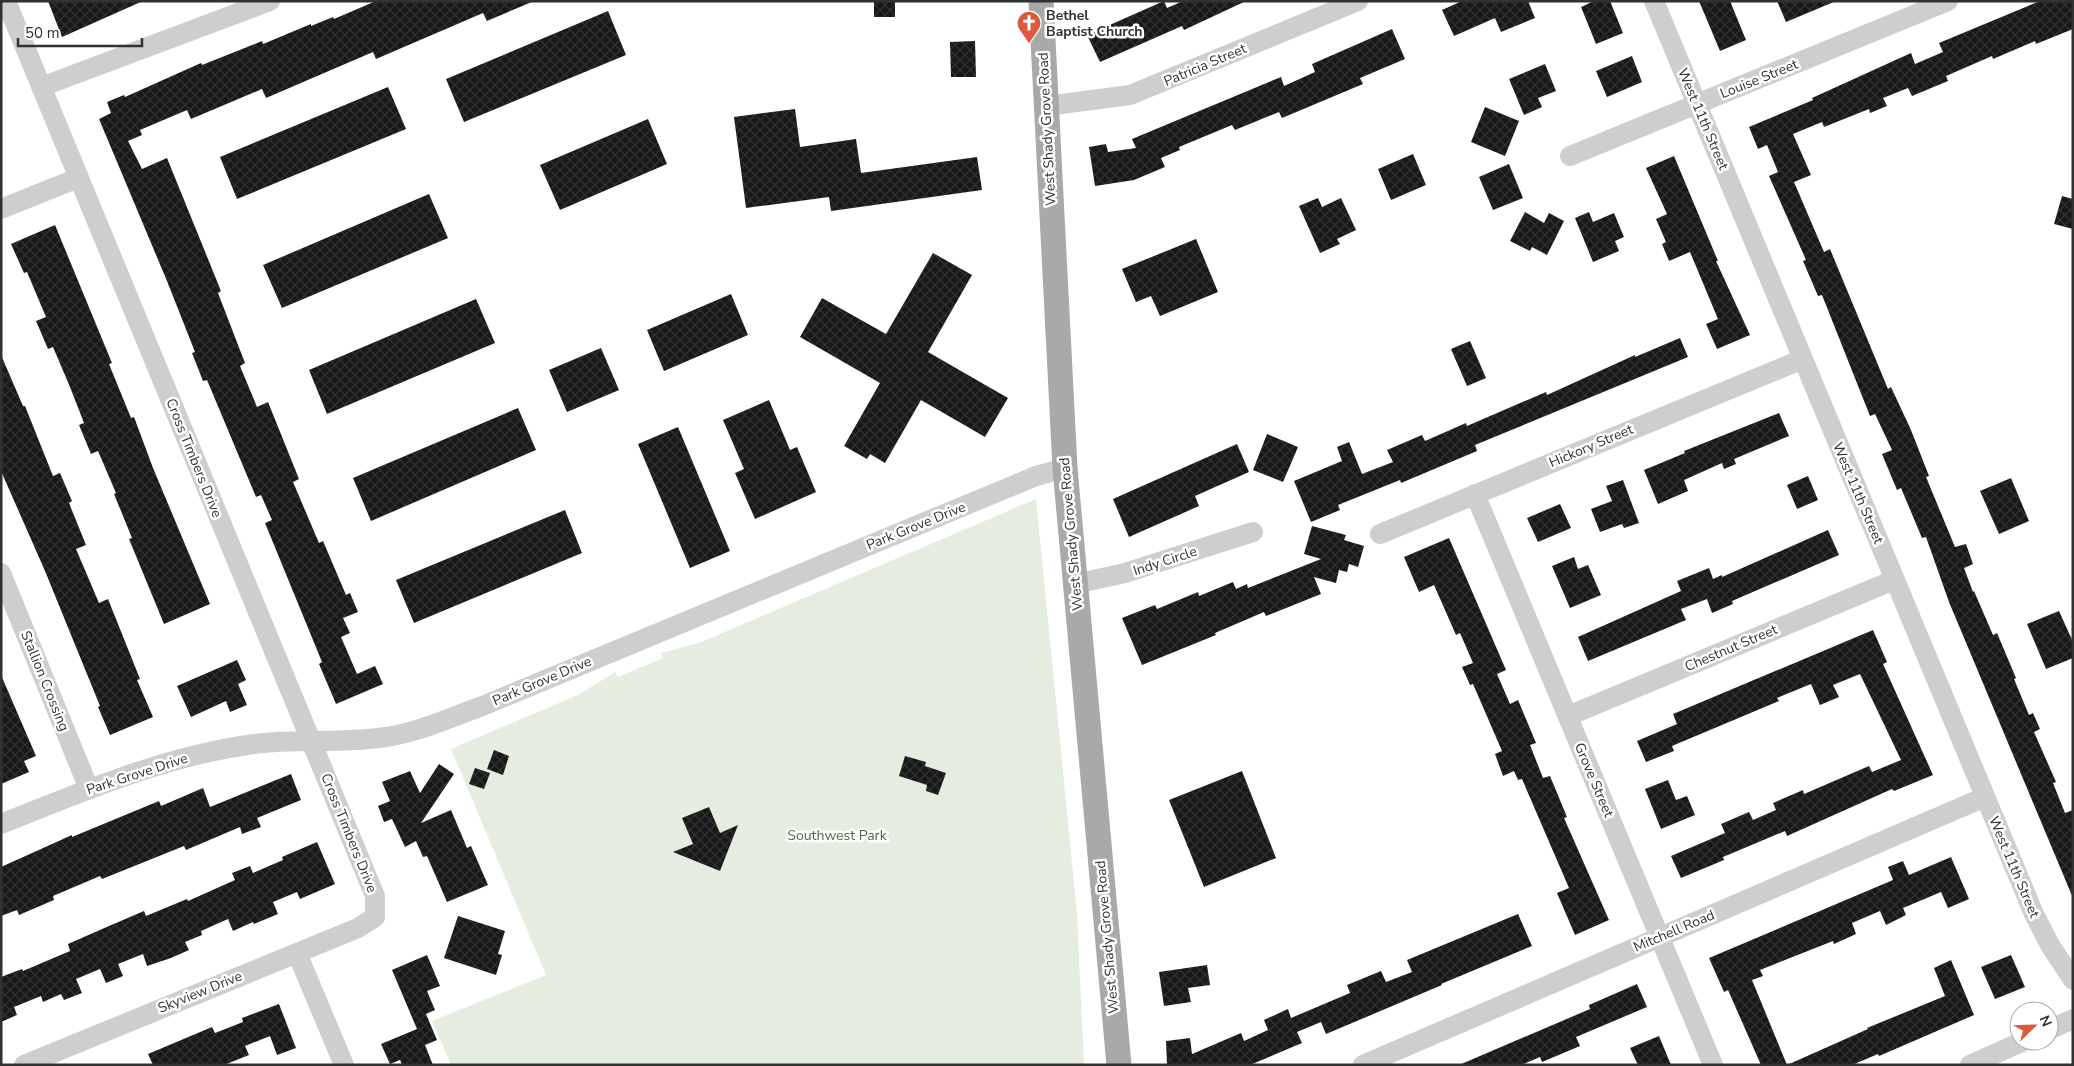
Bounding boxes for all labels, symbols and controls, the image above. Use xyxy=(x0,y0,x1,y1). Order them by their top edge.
place label: Bethel Baptist Church xyxy=(1046,6,1142,41)
church icon: Bethel Baptist Church xyxy=(1016,10,1042,44)
scale bar xyxy=(18,15,141,47)
text: 50 m xyxy=(25,23,60,43)
street label: Patricia Street xyxy=(1161,39,1249,91)
street label: West Shady Grove Road xyxy=(1033,52,1061,206)
street label: Louise Street xyxy=(1717,55,1801,103)
street label: West 11th Street xyxy=(1673,65,1733,173)
street label: Cross Timbers Drive xyxy=(161,396,227,520)
street label: Hickory Street xyxy=(1546,420,1636,472)
street label: West 11th Street xyxy=(1828,439,1888,547)
street label: West Shady Grove Road xyxy=(1055,457,1087,611)
street label: Park Grove Drive xyxy=(863,497,969,555)
street label: Indy Circle xyxy=(1131,542,1199,580)
street label: Chestnut Street xyxy=(1682,620,1780,676)
street label: Stallion Crossing xyxy=(16,628,74,734)
street label: Park Grove Drive xyxy=(490,652,594,710)
street label: Grove Street xyxy=(1570,740,1618,820)
street label: Park Grove Drive xyxy=(84,749,190,799)
street label: Cross Timbers Drive xyxy=(316,771,382,895)
street label: West 11th Street xyxy=(1984,813,2044,921)
park label: Southwest Park xyxy=(787,826,888,845)
street label: West Shady Grove Road xyxy=(1091,860,1123,1014)
street label: Mitchell Road xyxy=(1631,905,1717,957)
street label: Skyview Drive xyxy=(155,966,245,1018)
north arrow xyxy=(2009,1001,2059,1051)
text: N xyxy=(2035,1013,2056,1030)

